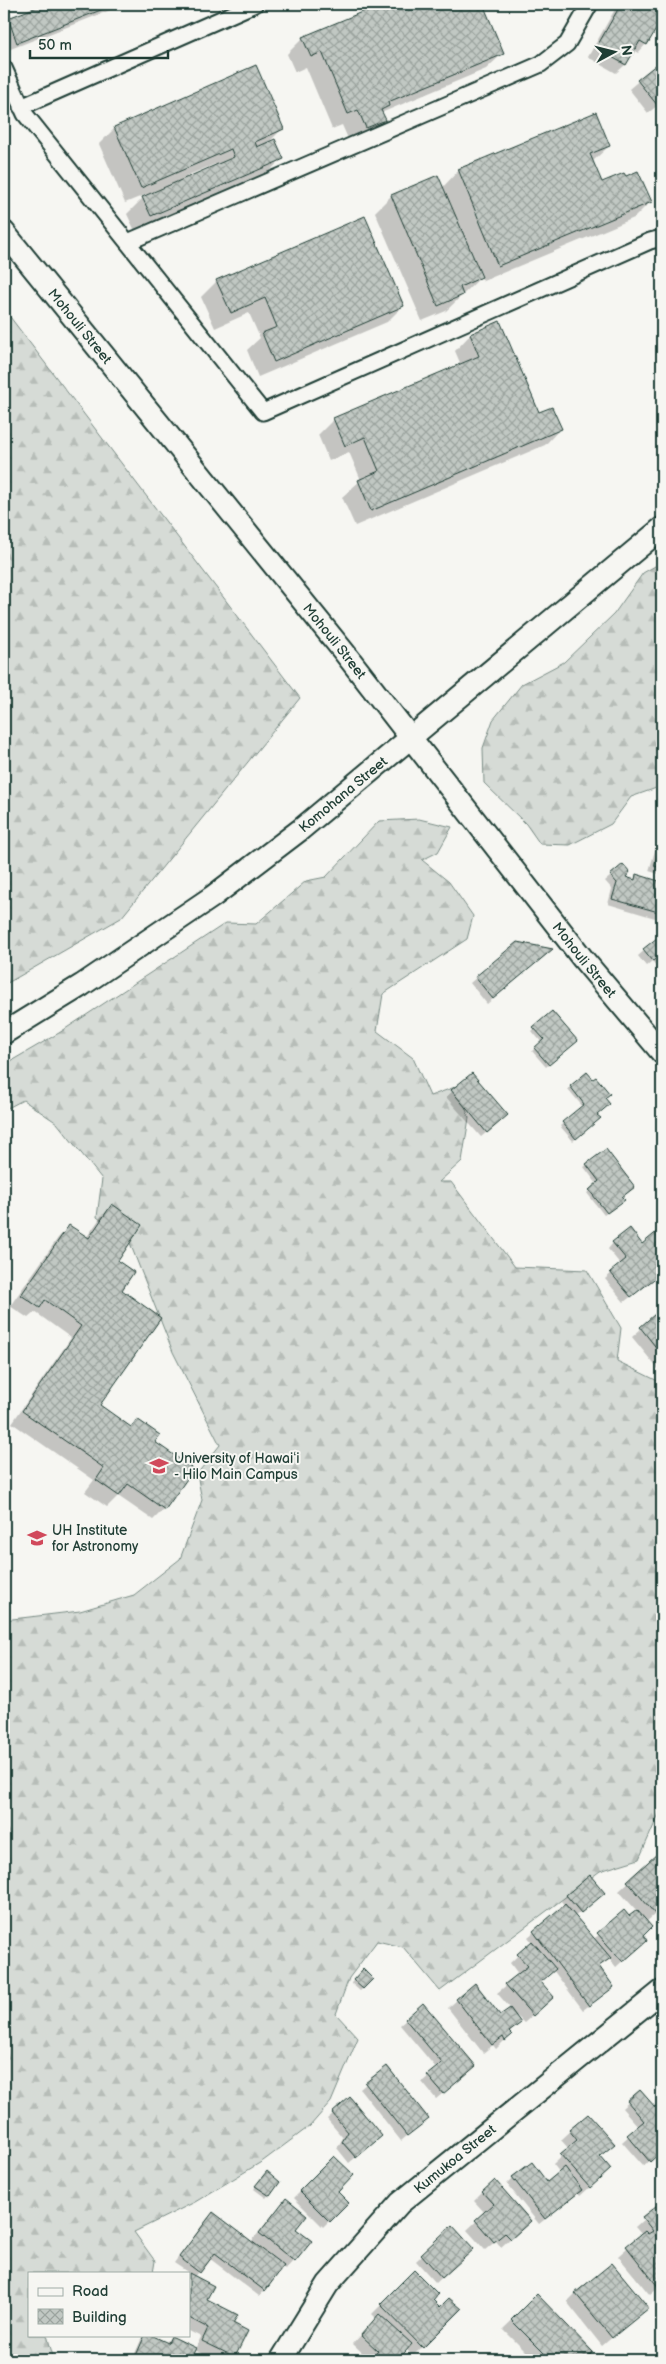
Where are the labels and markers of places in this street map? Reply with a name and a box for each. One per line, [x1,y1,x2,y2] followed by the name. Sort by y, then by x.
[174,1450,300,1483] place label: University of Hawaiʻi - Hilo Main Campus
[148,1455,170,1477] school or university icon: University of Hawaiʻi - Hilo Main Campus
[52,1522,139,1555] place label: UH Institute for Astronomy
[26,1527,48,1549] school or university icon: UH Institute for Astronomy

